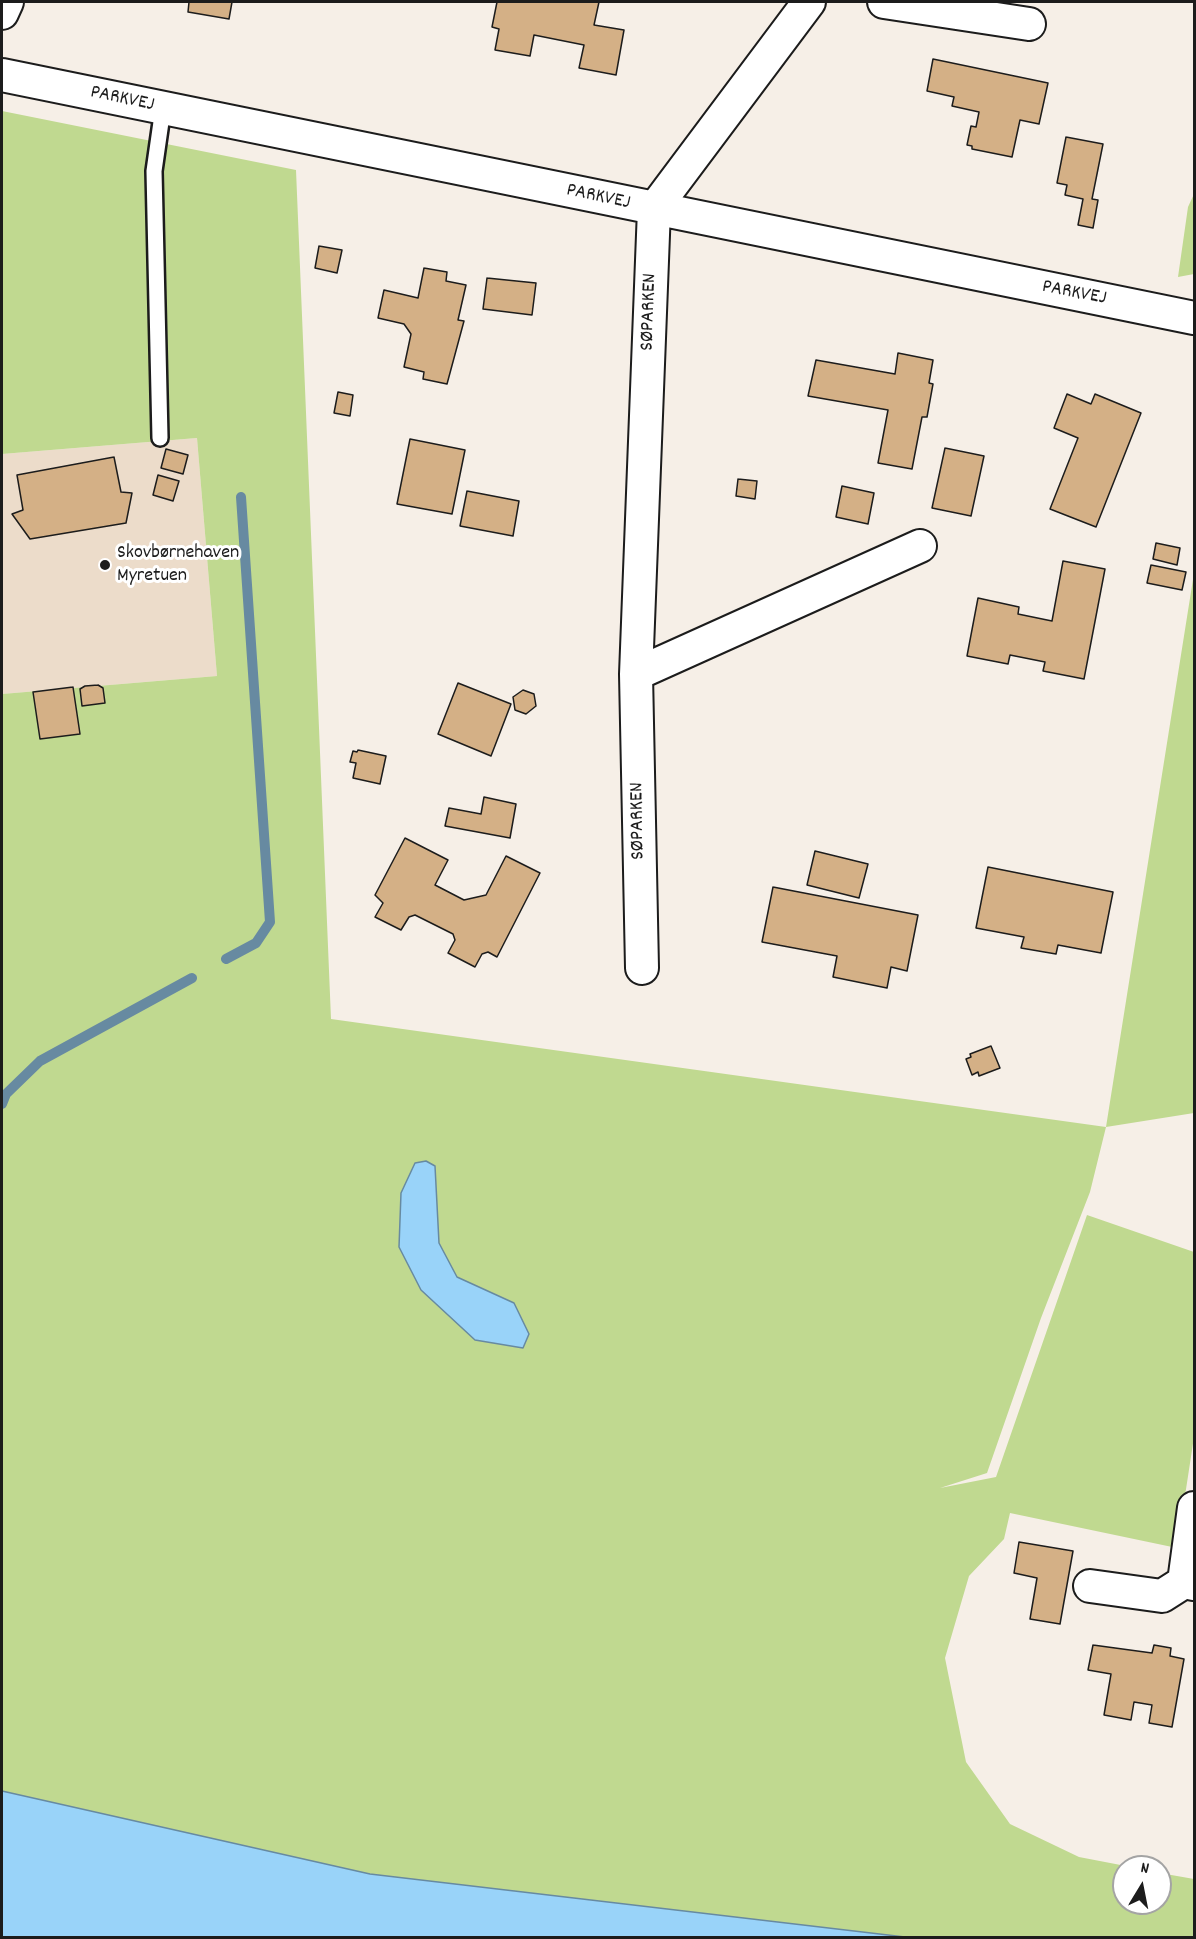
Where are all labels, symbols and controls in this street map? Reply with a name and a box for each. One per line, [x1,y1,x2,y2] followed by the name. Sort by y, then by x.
[88,82,156,118] street label: PARKVEJ
[564,180,632,216] street label: PARKVEJ
[637,273,663,351] street label: SØPARKEN
[1040,276,1108,312] street label: PARKVEJ
[117,542,239,589] place label: Skovbørnehaven Myretuen
[98,558,112,572] marker: Skovbørnehaven Myretuen
[626,782,652,860] street label: SØPARKEN
[1112,1855,1172,1915] north arrow
[1139,1857,1151,1881] text: N

